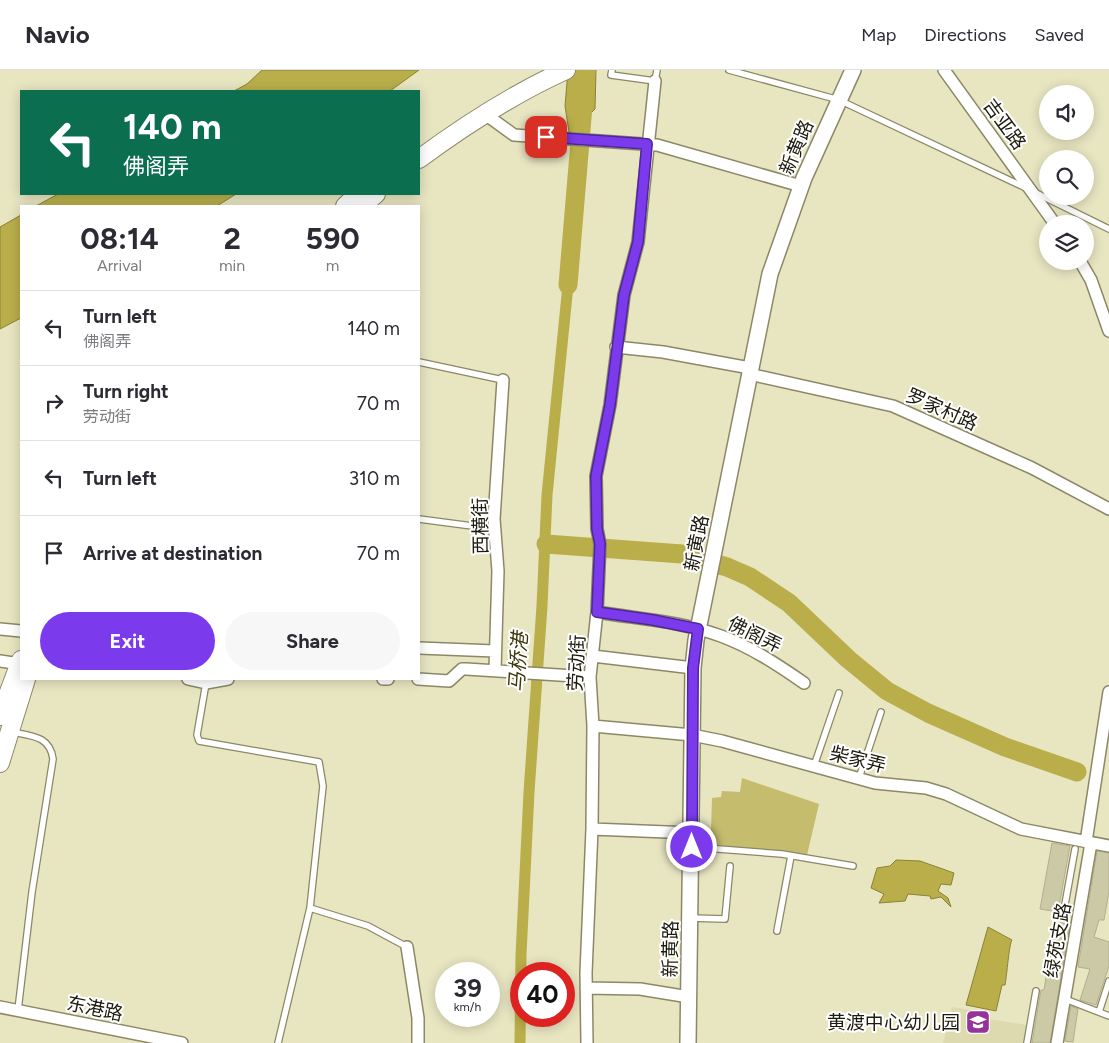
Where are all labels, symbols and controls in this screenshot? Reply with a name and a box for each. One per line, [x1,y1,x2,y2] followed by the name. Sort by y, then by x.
[25,20,90,49] text: Navio
[861,24,896,46] text: Map
[924,24,1006,46] text: Directions
[1034,24,1084,46] text: Saved
[1039,85,1094,270] map controls
[1039,85,1094,140] button: sound
[979,94,1031,154] street label: 吉亚路
[123,106,221,148] text: 140 m
[40,110,105,175] icon: left
[525,116,567,158] pin
[775,116,818,178] street label: 新黄路
[532,123,560,151] icon: arrive
[1039,150,1094,205] button: search
[123,153,189,180] text: 佛阁弄
[1039,215,1094,270] button: layers
[80,220,159,257] text: 08:14
[223,220,241,257] text: 2
[305,220,360,257] text: 590
[97,256,142,275] text: Arrival
[219,256,245,275] text: min
[326,256,339,275] text: m
[83,305,157,328] text: Turn left
[40,314,68,342] icon: left
[347,317,400,340] text: 140 m
[83,332,131,351] text: 佛阁弄
[83,380,169,403] text: Turn right
[902,383,981,435] street label: 罗家村路
[40,389,68,417] icon: right
[357,392,400,415] text: 70 m
[83,407,131,426] text: 劳动街
[40,464,68,492] icon: left
[83,467,157,490] text: Turn left
[349,467,400,490] text: 310 m
[469,497,492,555] street label: 西横街
[680,513,713,573] street label: 新黄路
[40,539,68,567] icon: arrive
[83,542,262,565] text: Arrive at destination
[357,542,400,565] text: 70 m
[40,612,215,670] button: Exit
[225,612,400,670] button: Share
[724,612,785,657] street label: 佛阁弄
[504,628,532,693] water label: 马桥港
[564,634,589,692] street label: 劳动街
[827,741,888,778] street label: 柴家弄
[665,820,717,872] position arrow
[1040,901,1075,980] street label: 绿苑支路
[659,920,682,978] street label: 新黄路
[510,962,575,1027] speed limit sign: 40
[453,973,482,1003] text: 39
[65,991,125,1026] street label: 东港路
[454,1000,481,1014] text: km/h
[965,1009,991,1035] school or university icon: 黄渡中心幼儿园
[827,1011,960,1034] place label: 黄渡中心幼儿园

